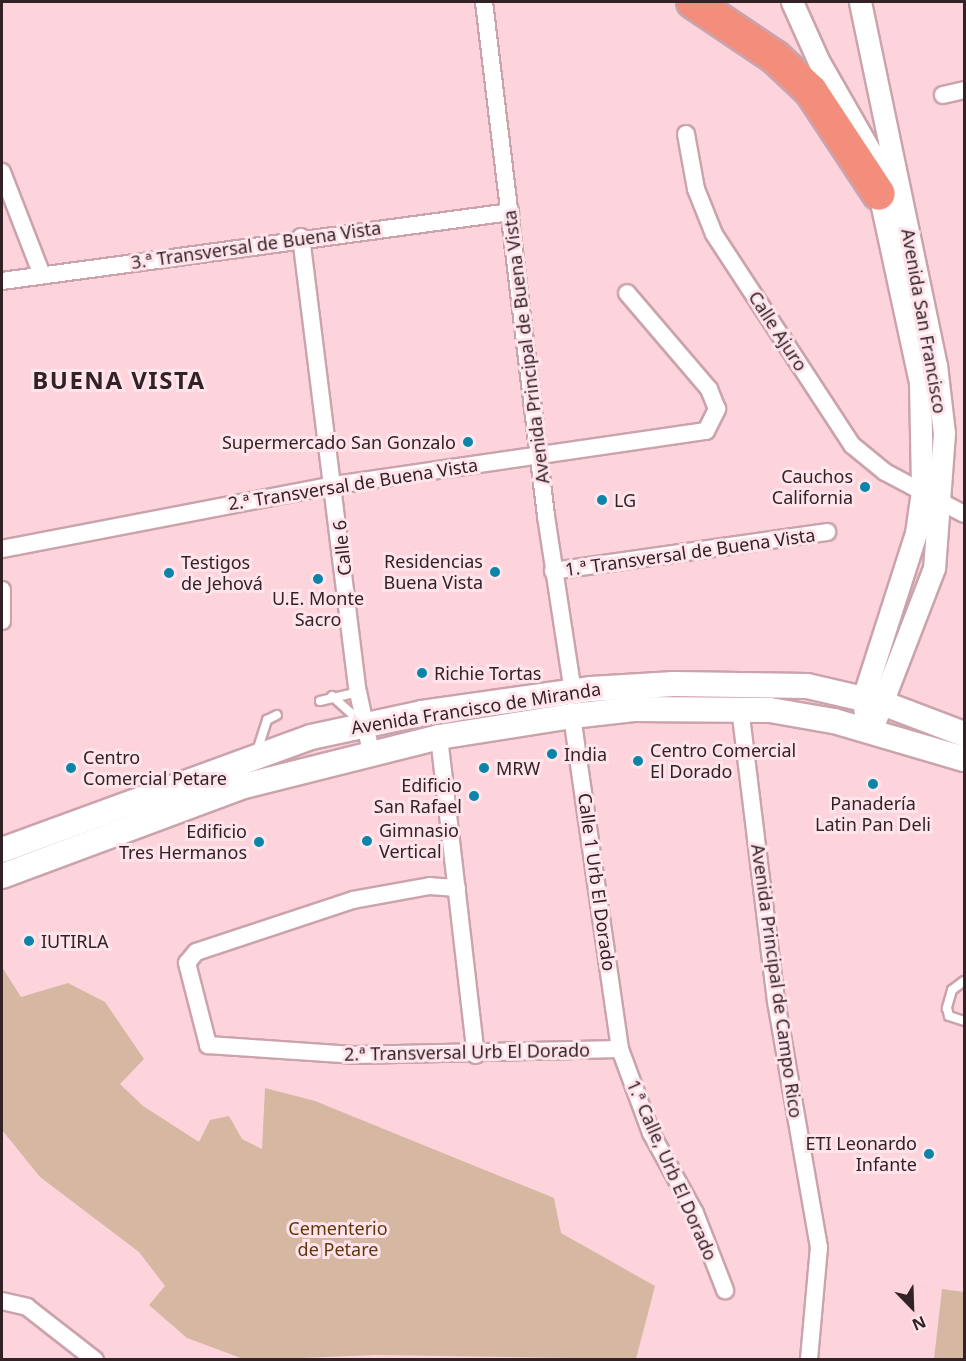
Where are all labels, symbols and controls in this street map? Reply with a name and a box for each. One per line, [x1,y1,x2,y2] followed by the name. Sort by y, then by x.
[498,209,554,485] street label: Avenida Principal de Buena Vista
[129,217,383,273] street label: 3.ª Transversal de Buena Vista
[897,227,951,415] street label: Avenida San Francisco
[744,287,812,375] street label: Calle Ajuro
[32,366,206,394] district label: BUENA VISTA
[222,431,456,453] place label: Supermercado San Gonzalo
[461,435,475,449] marker: Supermercado San Gonzalo
[227,454,479,514] street label: 2.ª Transversal de Buena Vista
[772,466,853,508] place label: Cauchos California
[858,480,872,494] marker: Cauchos California
[614,489,636,511] place label: LG
[595,493,609,507] marker: LG
[328,519,356,577] street label: Calle 6
[563,524,817,580] street label: 1.ª Transversal de Buena Vista
[383,551,483,594] place label: Residencias Buena Vista
[181,552,263,594] place label: Testigos de Jehová
[488,565,502,579] marker: Residencias Buena Vista
[162,566,176,580] marker: Testigos de Jehová
[311,572,325,586] marker: U.E. Monte Sacro
[272,588,364,630] place label: U.E. Monte Sacro
[434,662,541,684] place label: Richie Tortas
[415,666,429,680] marker: Richie Tortas
[350,678,602,738] street label: Avenida Francisco de Miranda
[650,740,796,783] place label: Centro Comercial El Dorado
[564,743,607,765] place label: India
[83,747,227,789] place label: Centro Comercial Petare
[545,747,559,761] marker: India
[631,754,645,768] marker: Centro Comercial El Dorado
[496,757,540,779] place label: MRW
[64,761,78,775] marker: Centro Comercial Petare
[477,761,491,775] marker: MRW
[374,775,462,818] place label: Edificio San Rafael
[866,777,880,791] marker: Panadería Latin Pan Deli
[467,789,481,803] marker: Edificio San Rafael
[574,792,620,972] street label: Calle 1 Urb El Dorado
[815,793,931,836] place label: Panadería Latin Pan Deli
[379,820,459,862] place label: Gimnasio Vertical
[119,821,247,864] place label: Edificio Tres Hermanos
[360,834,374,848] marker: Gimnasio Vertical
[252,835,266,849] marker: Edificio Tres Hermanos
[747,843,807,1119] street label: Avenida Principal de Campo Rico
[41,930,108,952] place label: IUTIRLA
[22,934,36,948] marker: IUTIRLA
[344,1039,590,1065] street label: 2.ª Transversal Urb El Dorado
[622,1076,722,1264] street label: 1.ª Calle, Urb El Dorado
[805,1133,917,1176] place label: ETI Leonardo Infante
[922,1147,936,1161] marker: ETI Leonardo Infante
[288,1218,388,1260] park label: Cementerio de Petare
[882,1277,942,1337] north arrow
[909,1311,929,1336] text: N

